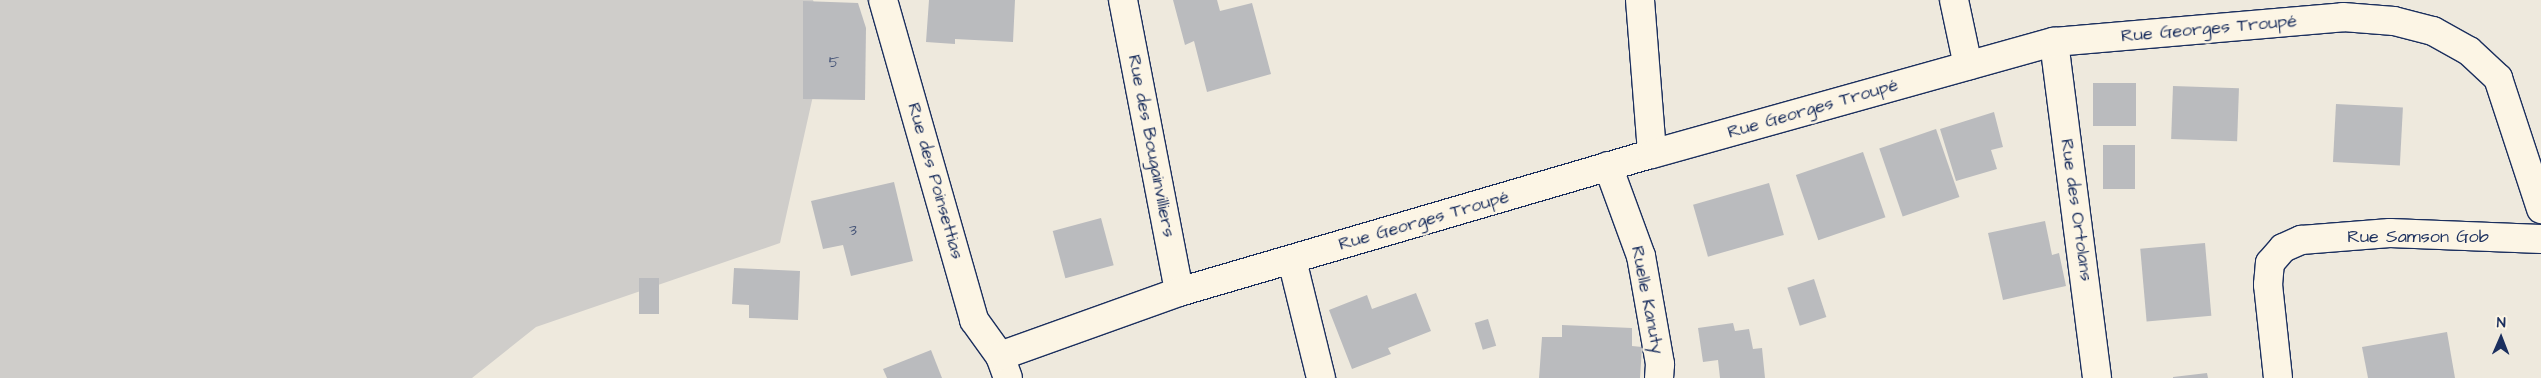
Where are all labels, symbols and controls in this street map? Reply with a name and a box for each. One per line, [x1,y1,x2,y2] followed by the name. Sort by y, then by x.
[2120,11,2298,47] street label: Rue Georges Troupé
[1123,53,1179,239] street label: Rue des Bougainvilliers
[829,54,839,72] house number: 5
[1725,74,1901,144] street label: Rue Georges Troupé
[902,100,968,262] street label: Rue des Poinsettias
[2055,137,2097,283] street label: Rue des Ortolans
[1336,186,1512,256] street label: Rue Georges Troupé
[849,222,857,240] house number: 3
[2347,226,2489,248] street label: Rue Samson Gob
[1626,244,1668,356] street label: Ruelle Kanuty
[2476,313,2526,363] north arrow
[2497,313,2506,333] text: N

